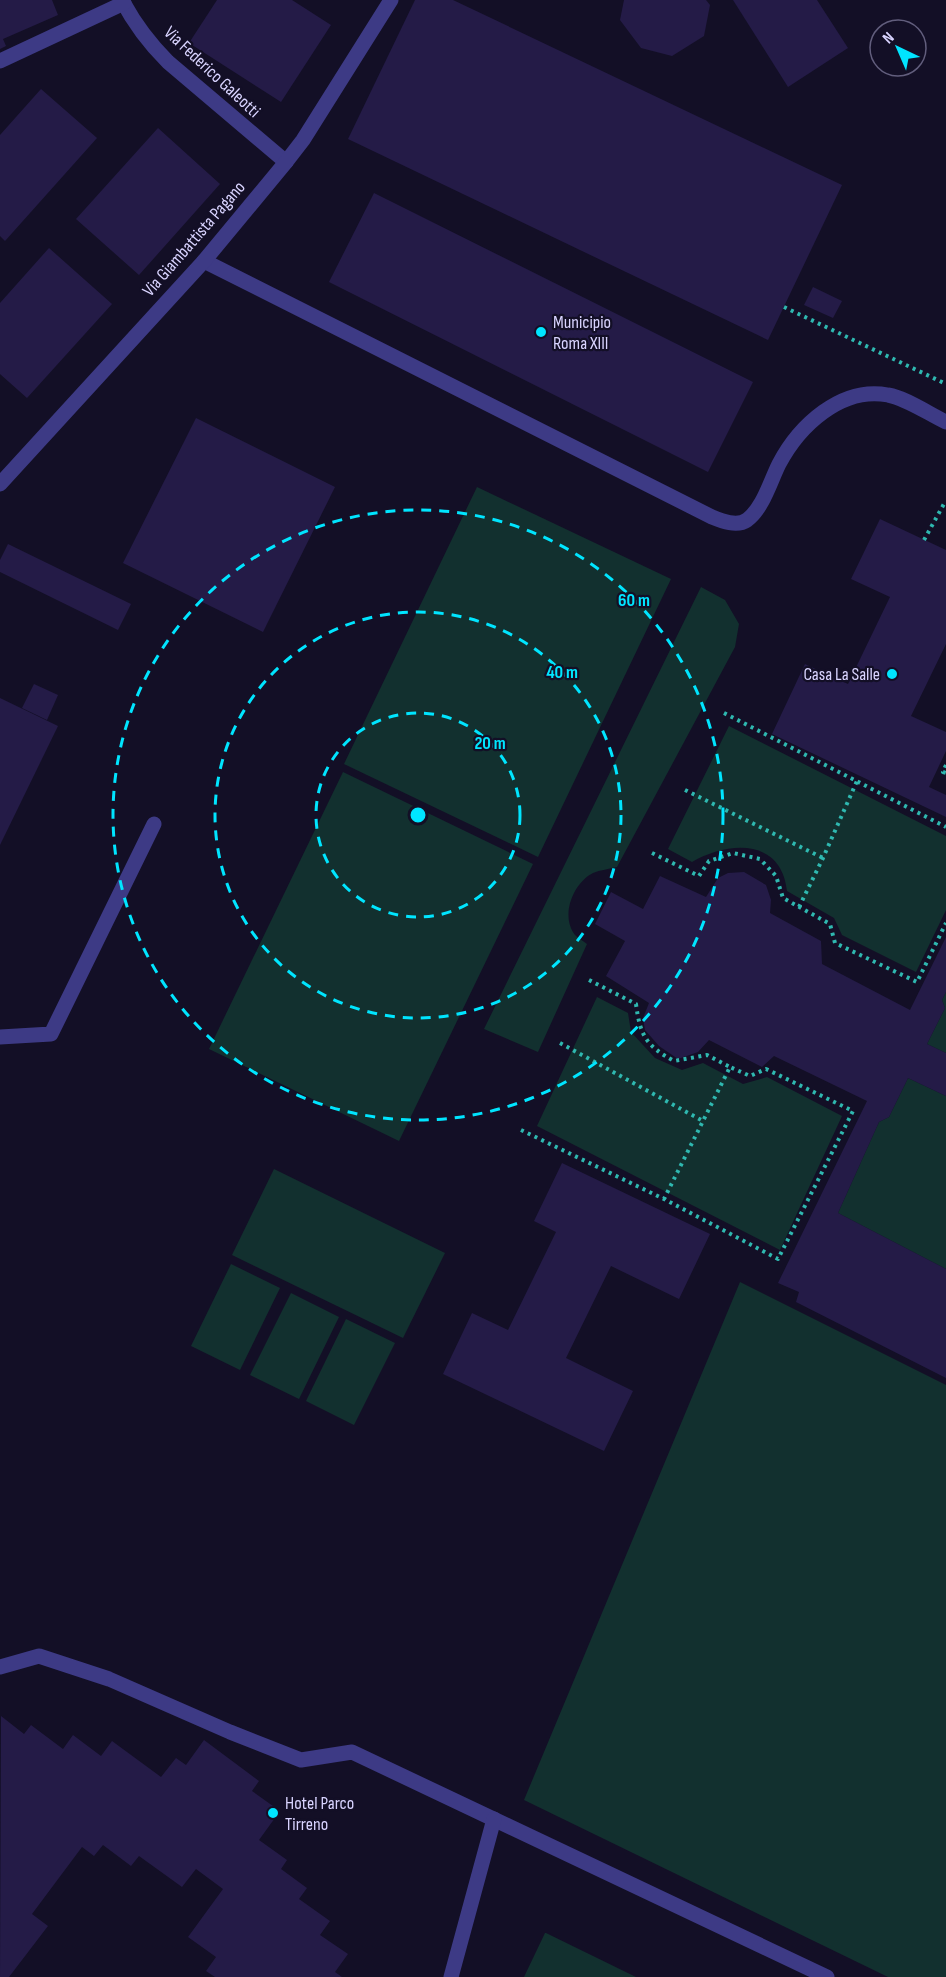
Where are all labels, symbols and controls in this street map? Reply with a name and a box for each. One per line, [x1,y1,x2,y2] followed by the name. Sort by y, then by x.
[868,18,928,78] north arrow
[160,22,264,122] street label: Via Federico Galeotti
[879,28,898,48] text: N
[138,177,250,301] street label: Via Giambattista Pagano
[553,312,611,354] place label: Municipio Roma XIII
[534,325,548,339] marker: Municipio Roma XIII
[618,590,650,611] text: 60 m
[546,662,578,683] text: 40 m
[803,664,880,685] place label: Casa La Salle
[885,667,899,681] marker: Casa La Salle
[474,733,506,754] text: 20 m
[408,805,428,825] centre of rings
[285,1793,354,1835] place label: Hotel Parco Tirreno
[266,1806,280,1820] marker: Hotel Parco Tirreno

